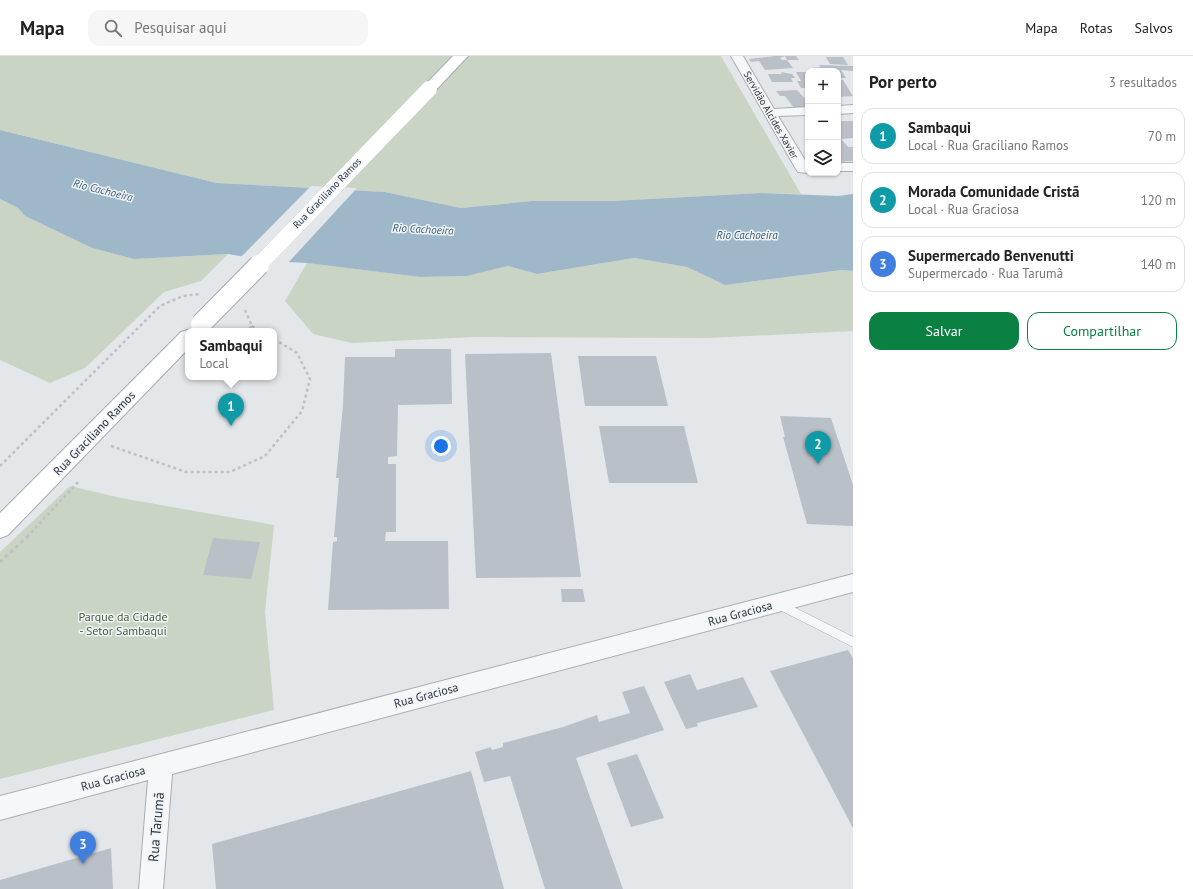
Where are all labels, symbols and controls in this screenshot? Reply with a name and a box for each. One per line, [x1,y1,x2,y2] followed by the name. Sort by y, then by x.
[88,10,368,46] search box
[20,16,64,40] text: Mapa
[102,17,124,39] icon: search
[134,18,227,37] text: Pesquisar aqui
[1025,19,1058,37] text: Mapa
[1080,19,1113,37] text: Rotas
[1135,19,1173,37] text: Salvos
[805,68,841,176] map controls
[805,68,841,104] button: +
[741,69,802,162] street label: Servidão Alcides Xavier
[869,71,937,93] text: Por perto
[1109,74,1177,91] text: 3 resultados
[805,104,841,140] button: −
[908,118,971,137] text: Sambaqui
[879,128,887,145] text: 1
[1148,128,1176,145] text: 70 m
[908,137,1068,154] text: Local · Rua Graciliano Ramos
[805,140,841,176] button: layers
[290,155,364,231] street label: Rua Graciliano Ramos
[72,176,135,204] water label: Rio Cachoeira
[908,182,1080,201] text: Morada Comunidade Cristã
[879,192,887,209] text: 2
[1141,192,1176,209] text: 120 m
[908,201,1019,218] text: Local · Rua Graciosa
[392,220,454,238] water label: Rio Cachoeira
[716,228,778,242] water label: Rio Cachoeira
[908,246,1074,265] text: Supermercado Benvenutti
[879,256,887,273] text: 3
[1141,256,1176,273] text: 140 m
[908,265,1063,282] text: Supermercado · Rua Tarumã
[869,312,1019,350] button: Salvar
[1027,312,1177,350] button: Compartilhar
[185,328,277,380] popup
[199,336,263,355] text: Sambaqui
[199,355,228,372] text: Local
[50,388,138,478] street label: Rua Graciliano Ramos
[218,393,244,426] pin: 1
[805,431,831,464] pin: 2
[431,436,451,456] your location
[706,597,774,629] street label: Rua Graciosa
[78,609,168,638] park label: Parque da Cidade - Setor Sambaqui
[392,679,460,711] street label: Rua Graciosa
[79,762,147,794] street label: Rua Graciosa
[144,791,168,863] street label: Rua Tarumã
[70,831,96,864] pin: 3

